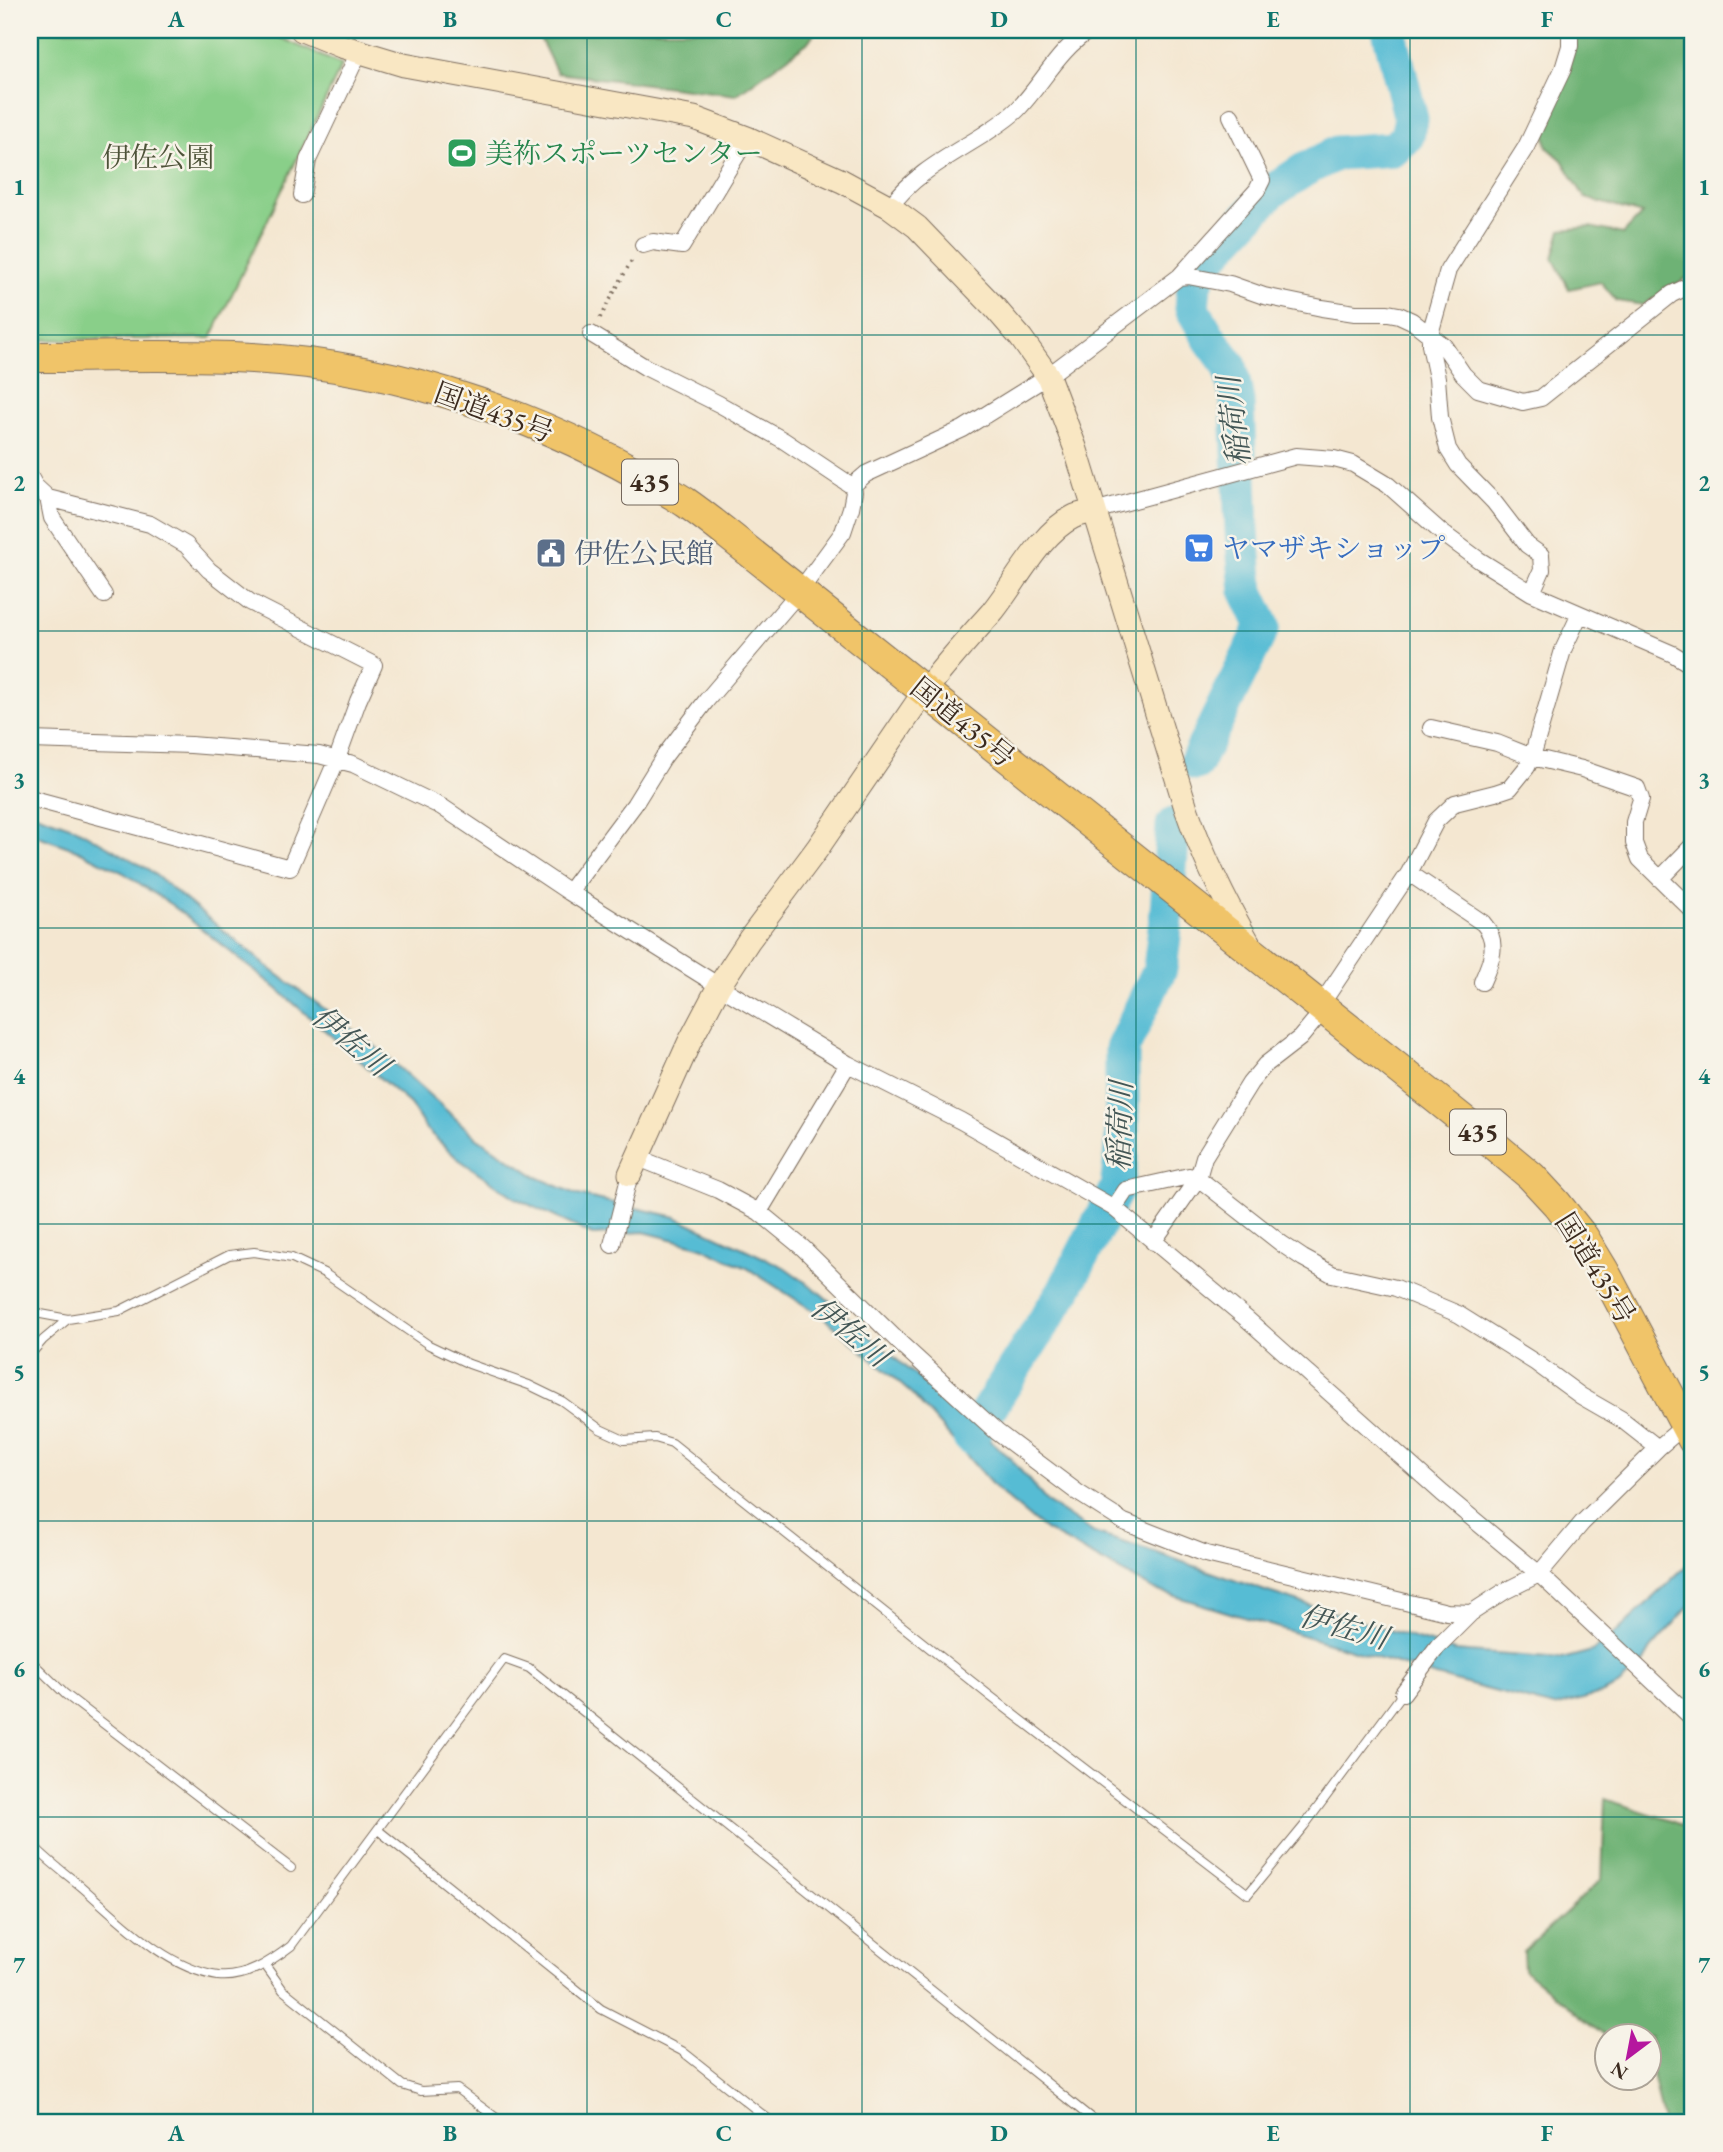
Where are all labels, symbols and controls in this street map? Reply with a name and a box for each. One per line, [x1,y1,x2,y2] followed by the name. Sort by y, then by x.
[167,4,185,34] text: A
[443,4,457,34] text: B
[716,4,732,34] text: C
[990,4,1008,34] text: D
[1266,4,1280,34] text: E
[1541,4,1554,34] text: F
[485,135,763,171] place label: 美祢スポーツセンター
[445,136,479,170] sports icon: 美祢スポーツセンター
[102,139,214,175] park label: 伊佐公園
[13,172,25,202] text: 1
[1698,172,1710,202] text: 1
[1208,371,1258,468] water label: 稲荷川
[429,374,559,450] street label: 国道435号
[622,460,678,504] road number: 435
[13,468,25,498] text: 2
[1698,468,1710,498] text: 2
[1222,530,1445,566] place label: ヤマザキショップ
[1182,531,1216,565] supermarket icon: ヤマザキショップ
[574,535,714,571] place label: 伊佐公民館
[534,536,568,570] public building icon: 伊佐公民館
[903,669,1023,775] street label: 国道435号
[13,765,25,795] text: 3
[1698,765,1710,795] text: 3
[304,997,401,1086] water label: 伊佐川
[13,1061,26,1091] text: 4
[1698,1061,1711,1091] text: 4
[1098,1077,1141,1172] water label: 稲荷川
[1450,1110,1506,1154] road number: 435
[1548,1206,1644,1330] street label: 国道435号
[803,1288,900,1377] water label: 伊佐川
[13,1357,25,1387] text: 5
[1698,1357,1710,1387] text: 5
[1296,1595,1396,1658] water label: 伊佐川
[13,1654,25,1684] text: 6
[1698,1654,1710,1684] text: 6
[13,1950,26,1980] text: 7
[1698,1950,1711,1980] text: 7
[1594,2022,1664,2092] north arrow
[1606,2056,1632,2086] text: N
[167,2118,185,2148] text: A
[443,2118,457,2148] text: B
[716,2118,732,2148] text: C
[990,2118,1008,2148] text: D
[1266,2118,1280,2148] text: E
[1541,2118,1554,2148] text: F

